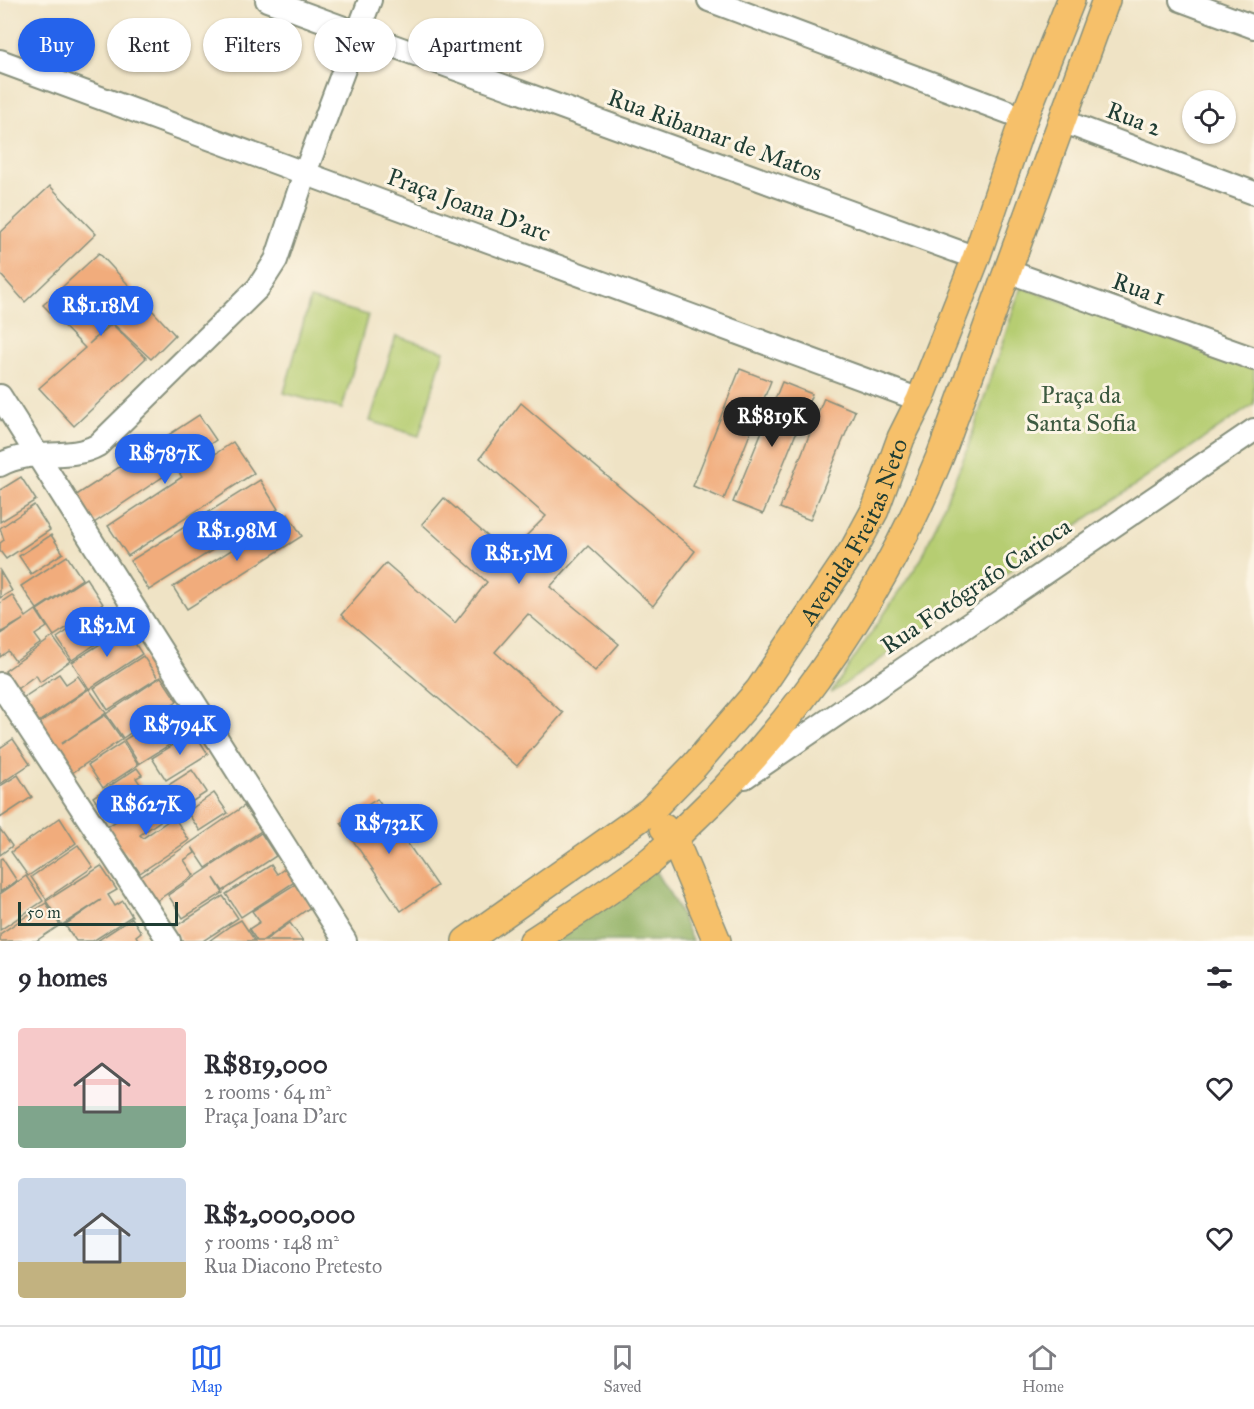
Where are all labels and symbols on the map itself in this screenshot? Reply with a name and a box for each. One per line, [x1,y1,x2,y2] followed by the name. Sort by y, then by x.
[604,82,826,188] street label: Rua Ribamar de Matos
[1102,95,1166,143] street label: Rua 2
[383,162,555,248] street label: Praça Joana D'arc
[1108,266,1170,312] street label: Rua 1
[46,286,156,337] pin: R$1.18M
[1026,380,1137,438] park label: Praça da Santa Sofia
[723,397,821,448] pin: R$819K
[116,434,214,485] pin: R$787K
[792,434,915,631] street label: Avenida Freitas Neto
[182,511,292,562] pin: R$1.98M
[875,511,1078,661] street label: Rua Fotógrafo Carioca
[470,534,568,585] pin: R$1.5M
[71,607,143,658] pin: R$2M
[131,705,229,756] pin: R$794K
[97,785,195,836] pin: R$627K
[340,804,438,855] pin: R$732K
[18,899,178,926] scale bar

